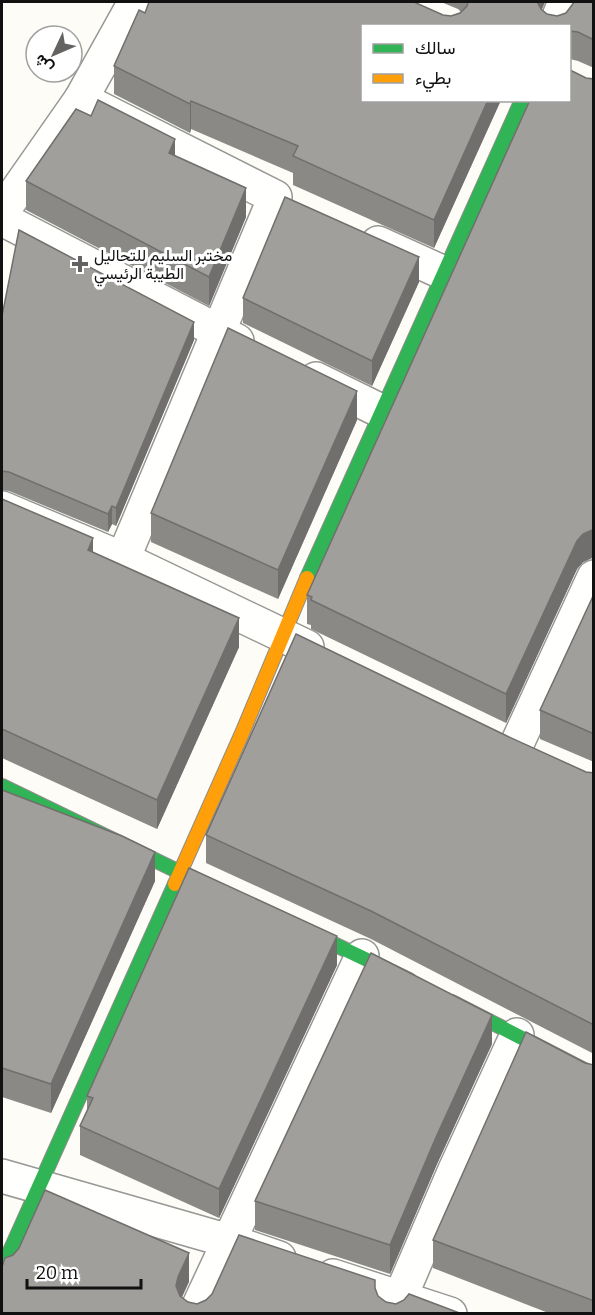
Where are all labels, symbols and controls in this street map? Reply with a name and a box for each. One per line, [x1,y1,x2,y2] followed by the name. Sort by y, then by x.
[24,24,84,84] north arrow
[361,24,571,102] legend
[415,37,455,59] text: سالك
[30,51,57,78] text: ش
[415,67,451,93] text: بطيء
[94,246,232,287] place label: مختبر السليم للتحاليل الطيبة الرئيسي
[71,255,89,273] marker: مختبر السليم للتحاليل الطيبة الرئيسي
[27,1252,141,1290] scale bar
[36,1262,78,1284] text: 20 m

